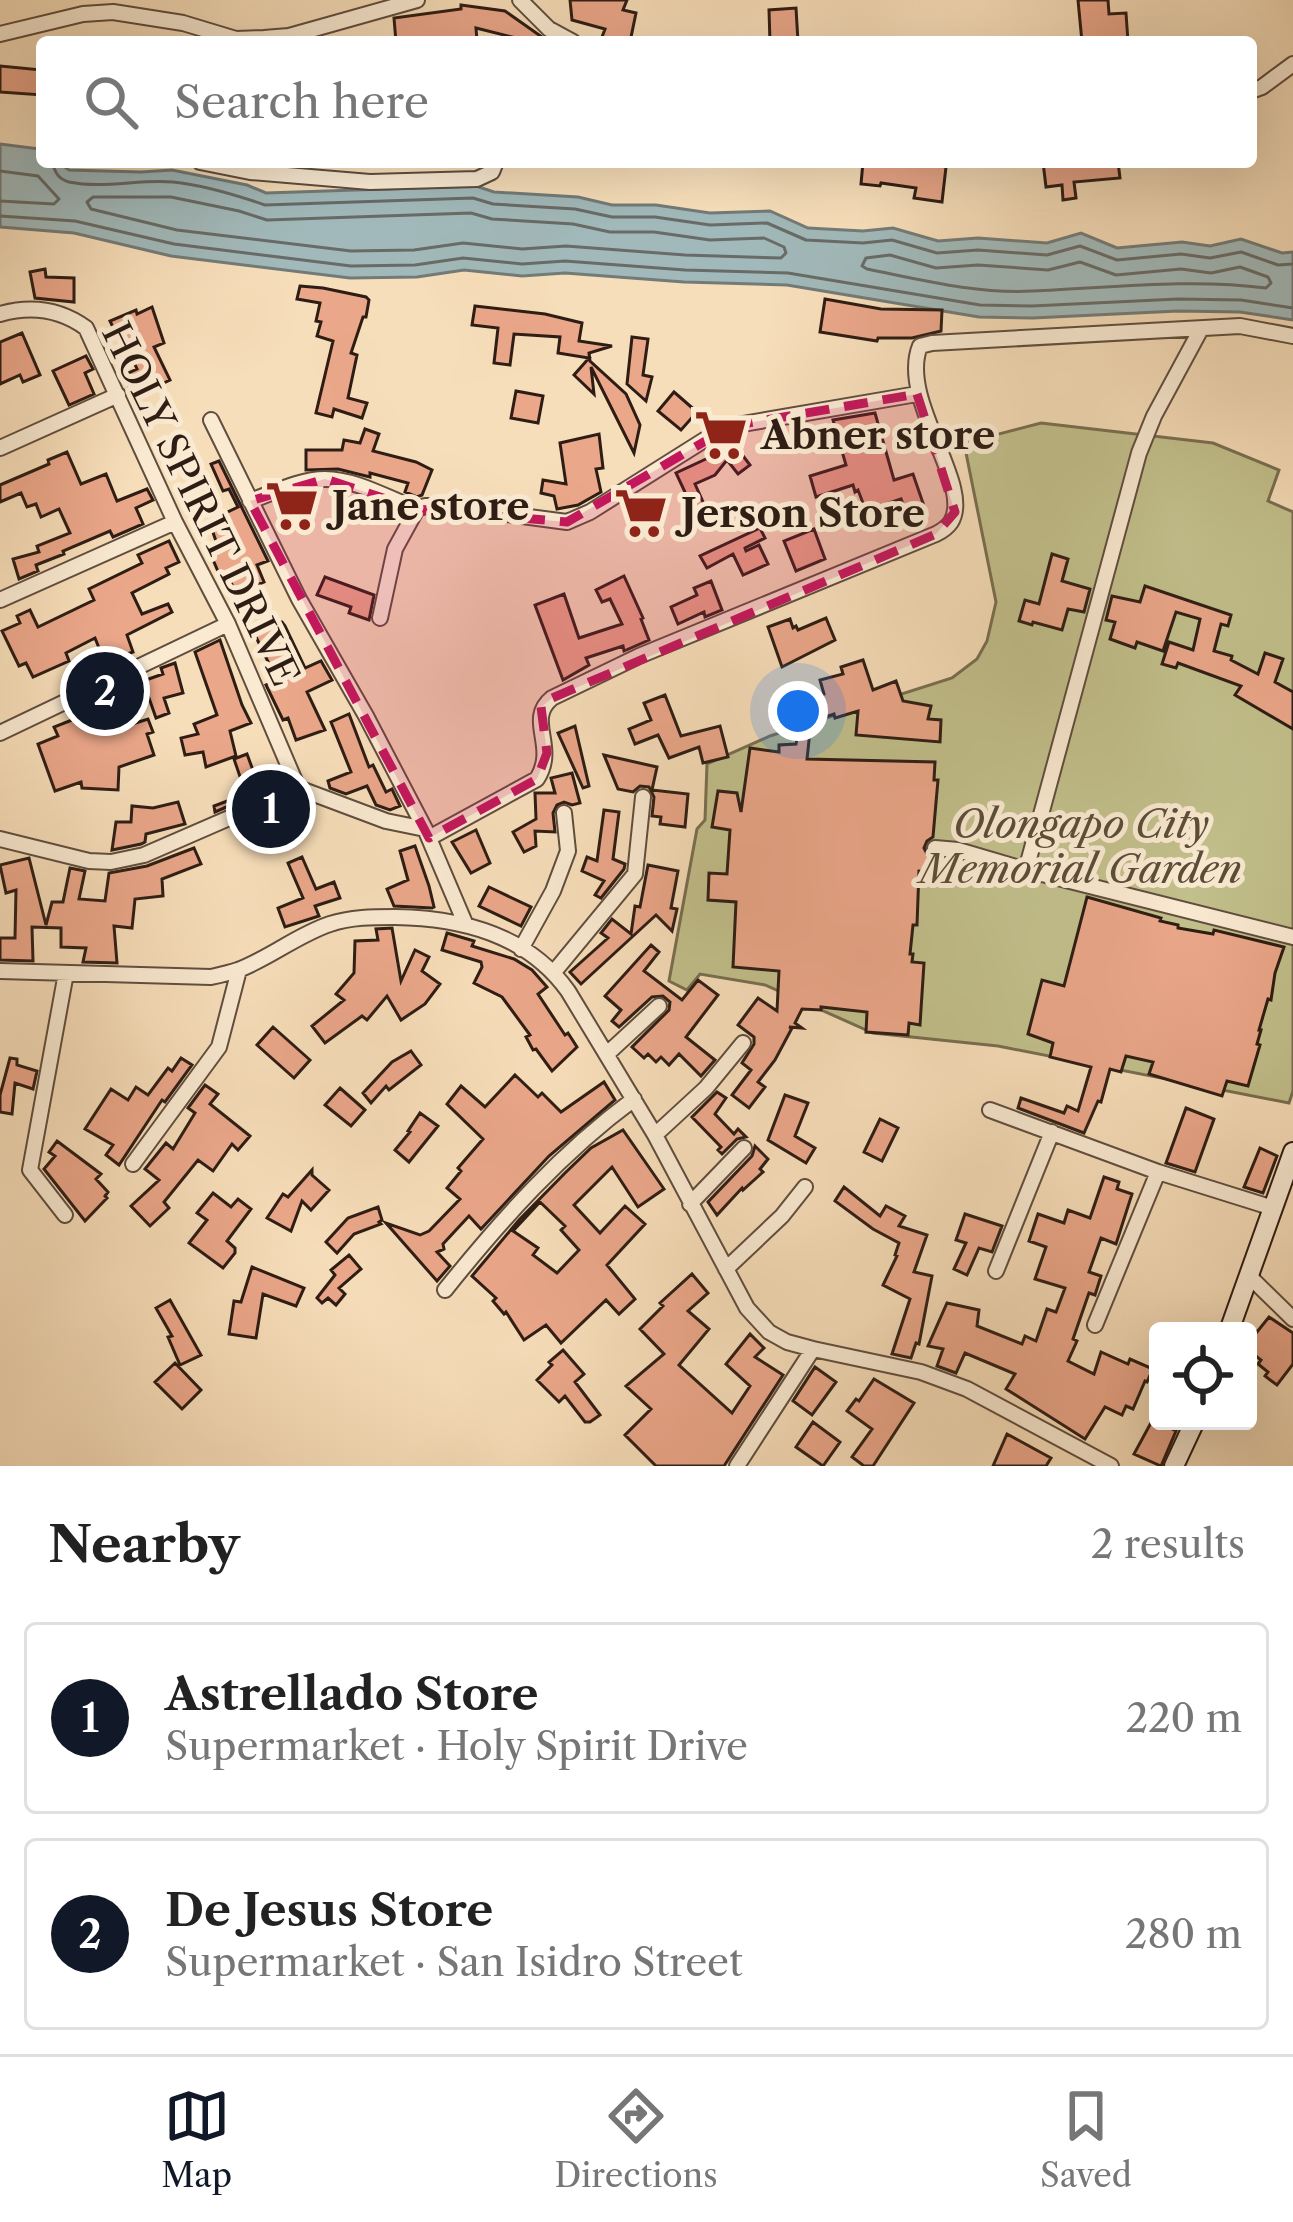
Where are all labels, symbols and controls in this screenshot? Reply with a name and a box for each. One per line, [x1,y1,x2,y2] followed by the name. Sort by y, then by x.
[36,36,1257,168] search box
[78,69,144,135] icon: search
[174,74,429,130] text: Search here
[92,314,310,694] street label: HOLY SPIRIT DRIVE
[692,406,750,464] supermarket icon: Abner store
[760,411,995,459] place label: Abner store
[263,477,321,535] supermarket icon: Jane store
[326,482,530,530] place label: Jane store
[612,484,670,542] supermarket icon: Jerson Store
[675,489,925,537] place label: Jerson Store
[66,646,144,736] pin: 2
[768,681,828,741] your location
[232,764,310,854] pin: 1
[916,800,1242,893] park label: Olongapo City Memorial Garden
[1149,1322,1257,1430] map controls
[1149,1322,1257,1430] button: locate
[48,1513,240,1575] text: Nearby
[1091,1520,1245,1568] text: 2 results
[165,1666,538,1722] text: Astrellado Store
[81,1694,99,1742] text: 1
[1126,1694,1242,1742] text: 220 m
[165,1722,748,1770] text: Supermarket · Holy Spirit Drive
[165,1882,493,1938] text: De Jesus Store
[78,1910,102,1958] text: 2
[1125,1910,1242,1958] text: 280 m
[165,1938,743,1986] text: Supermarket · San Isidro Street
[161,2083,232,2196] tab: Map
[555,2083,718,2196] tab: Directions
[1040,2083,1132,2196] tab: Saved

